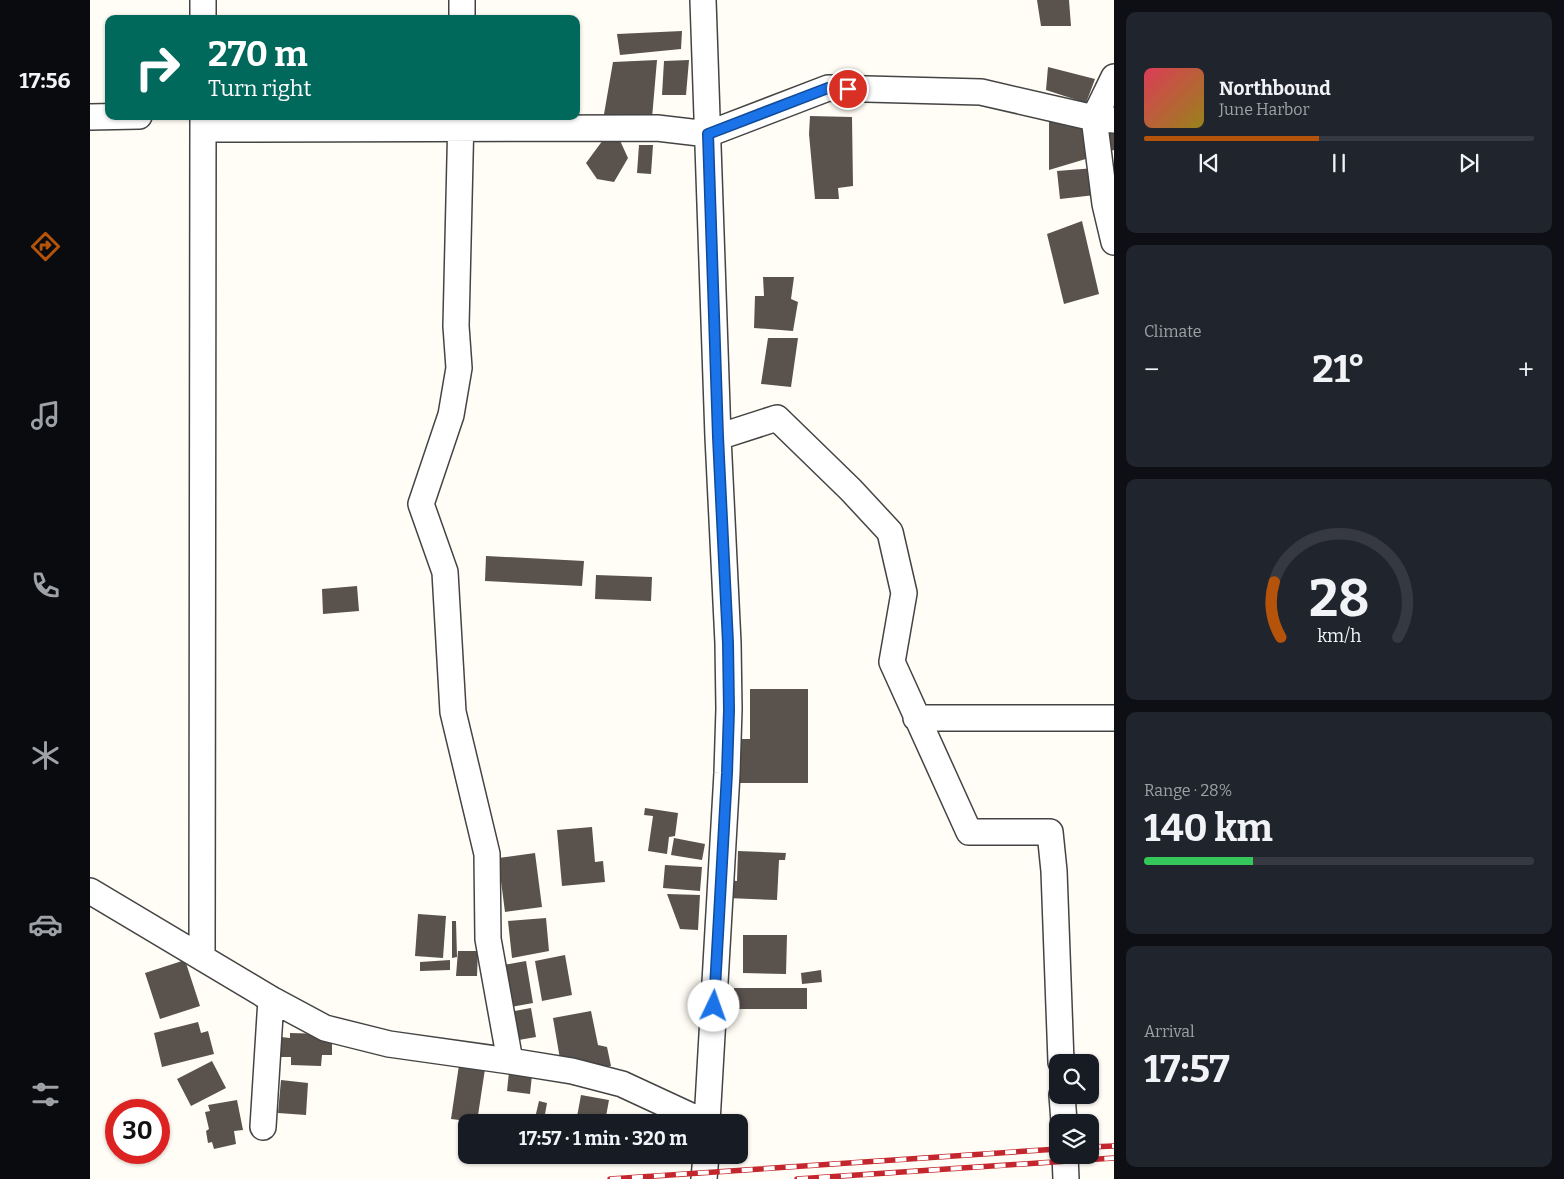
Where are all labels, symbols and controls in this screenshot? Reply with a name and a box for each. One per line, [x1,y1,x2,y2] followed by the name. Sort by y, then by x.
[208,33,308,75] text: 270 m
[125,35,190,100] icon: right
[19,67,71,94] text: 17:56
[827,68,869,110] pin
[208,75,311,102] text: Turn right
[834,75,862,103] icon: arrive
[1219,77,1331,100] text: Northbound
[1219,100,1310,119] text: June Harbor
[1195,149,1223,177] icon: previous
[1325,149,1353,177] icon: pause
[1455,149,1483,177] icon: next
[28,229,63,264] icon: directions
[1144,322,1202,341] text: Climate
[1312,346,1365,392] text: 21°
[1144,353,1159,386] text: −
[1518,353,1534,386] text: +
[28,398,63,433] icon: music
[1309,567,1369,630] text: 28
[28,568,63,603] icon: phone
[1317,625,1361,647] text: km/h
[28,738,63,773] icon: climate
[1144,781,1232,800] text: Range · 28%
[1144,805,1273,851] text: 140 km
[28,907,63,942] icon: car
[687,979,739,1031] position arrow
[1144,1022,1195,1041] text: Arrival
[1144,1046,1230,1092] text: 17:57
[1049,1054,1099,1164] map controls
[1049,1054,1099,1104] button: search
[28,1077,63,1112] icon: filters
[105,1099,170,1164] speed limit sign: 30
[1049,1114,1099,1164] button: layers
[519,1127,687,1150] text: 17:57 · 1 min · 320 m

